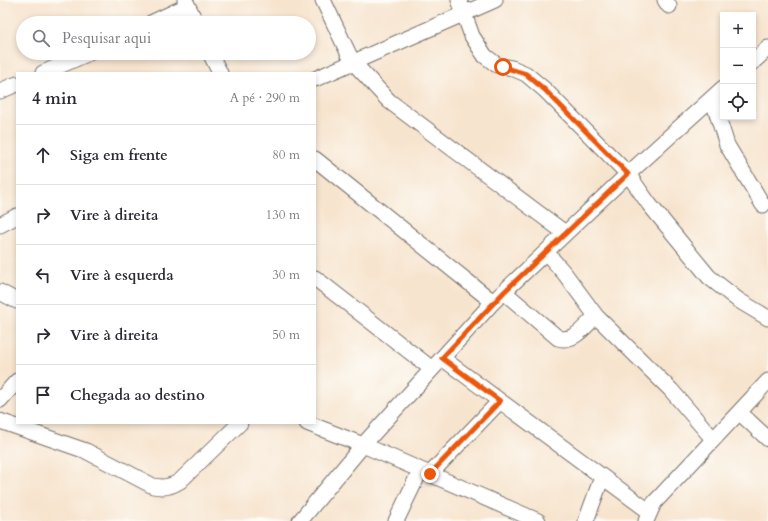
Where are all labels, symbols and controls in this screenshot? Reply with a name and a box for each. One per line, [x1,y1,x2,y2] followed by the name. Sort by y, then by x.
[720,12,756,120] map controls
[720,12,756,48] button: +
[16,16,316,60] search box
[30,27,52,49] icon: search
[62,28,151,48] text: Pesquisar aqui
[720,48,756,84] button: −
[494,58,512,76] route start
[720,84,756,120] button: locate
[32,87,77,110] text: 4 min
[230,89,300,107] text: A pé · 290 m
[32,144,54,166] icon: ahead
[70,145,168,165] text: Siga em frente
[272,146,300,164] text: 80 m
[32,204,54,226] icon: right
[70,205,158,225] text: Vire à direita
[266,206,300,224] text: 130 m
[32,264,54,286] icon: left
[70,265,174,285] text: Vire à esquerda
[272,266,300,284] text: 30 m
[32,324,54,346] icon: right
[70,325,158,345] text: Vire à direita
[272,326,300,344] text: 50 m
[32,384,54,406] icon: arrive
[70,385,205,405] text: Chegada ao destino
[421,465,439,483] route end

